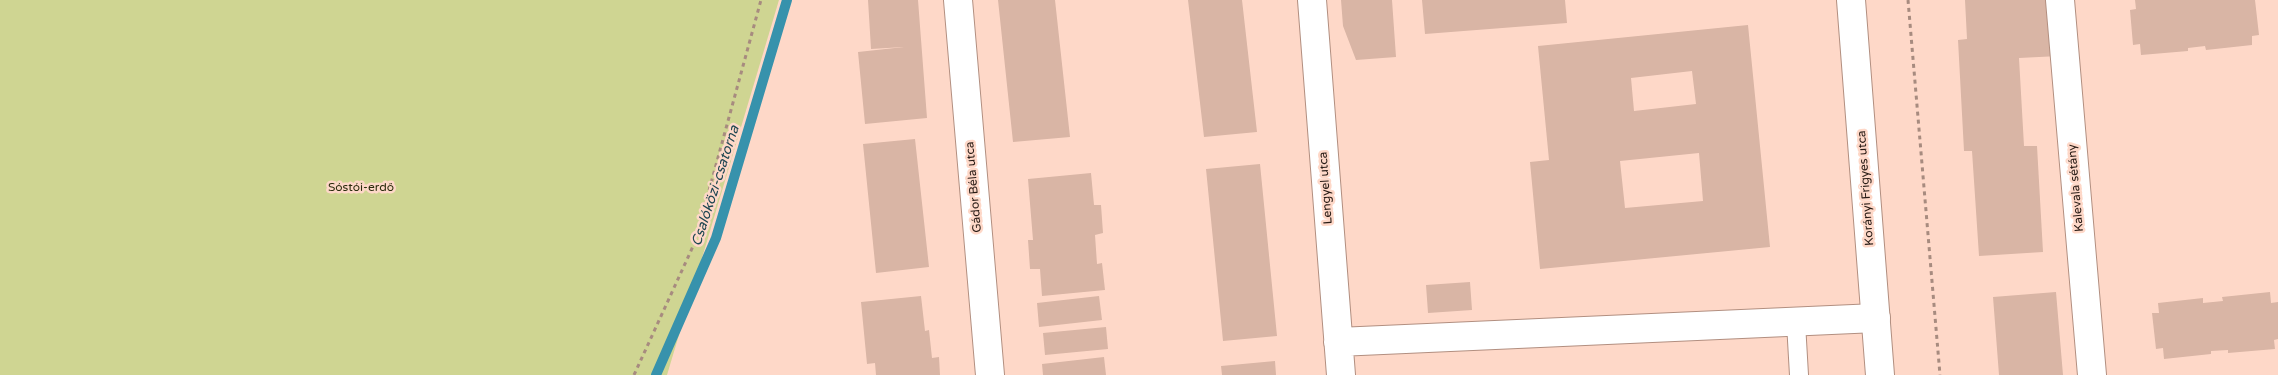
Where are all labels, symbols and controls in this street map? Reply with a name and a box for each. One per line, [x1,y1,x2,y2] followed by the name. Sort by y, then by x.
[689,124,743,248] water label: Csalóközi-csatorna
[1855,130,1877,246] street label: Korányi Frigyes utca
[963,141,985,233] street label: Gádor Béla utca
[2065,144,2087,232] street label: Kalevala sétány
[1316,151,1336,225] street label: Lengyel utca
[328,181,394,195] park label: Sóstói-erdő

